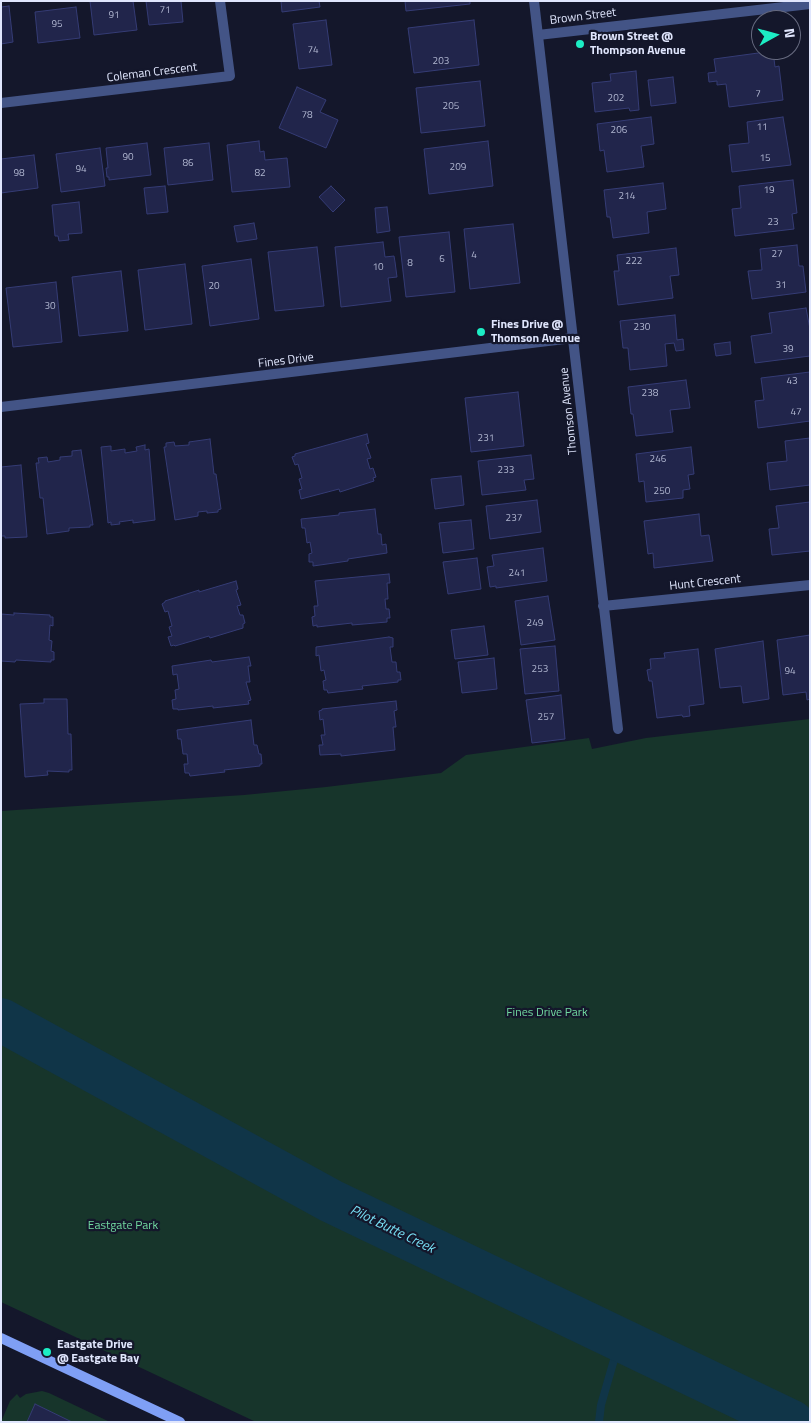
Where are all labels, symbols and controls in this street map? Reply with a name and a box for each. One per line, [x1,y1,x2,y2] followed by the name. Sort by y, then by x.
[159,5,171,17] house number: 71
[549,6,617,28] street label: Brown Street
[108,10,120,22] house number: 91
[751,10,801,60] north arrow
[51,19,63,31] house number: 95
[779,27,801,39] text: N
[590,30,686,58] place label: Brown Street @ Thompson Avenue
[574,38,586,50] marker: Brown Street @ Thompson Avenue
[307,45,319,57] house number: 74
[433,56,449,68] house number: 203
[106,60,198,86] street label: Coleman Crescent
[755,89,761,101] house number: 7
[608,93,624,105] house number: 202
[443,101,459,113] house number: 205
[301,110,313,122] house number: 78
[756,122,768,134] house number: 11
[611,125,627,137] house number: 206
[122,152,134,164] house number: 90
[759,153,771,165] house number: 15
[182,158,194,170] house number: 86
[450,162,466,174] house number: 209
[75,164,87,176] house number: 94
[13,168,25,180] house number: 98
[254,168,266,180] house number: 82
[763,185,775,197] house number: 19
[619,191,635,203] house number: 214
[767,217,779,229] house number: 23
[771,249,783,261] house number: 27
[471,250,477,262] house number: 4
[439,254,445,266] house number: 6
[626,256,642,268] house number: 222
[407,258,413,270] house number: 8
[372,262,384,274] house number: 10
[775,280,787,292] house number: 31
[208,281,220,293] house number: 20
[44,301,56,313] house number: 30
[491,318,580,346] place label: Fines Drive @ Thomson Avenue
[634,322,650,334] house number: 230
[475,326,487,338] marker: Fines Drive @ Thomson Avenue
[782,344,794,356] house number: 39
[257,350,315,372] street label: Fines Drive
[557,367,581,455] street label: Thomson Avenue
[786,376,798,388] house number: 43
[642,388,658,400] house number: 238
[790,407,802,419] house number: 47
[478,433,494,445] house number: 231
[650,454,666,466] house number: 246
[498,465,514,477] house number: 233
[654,486,670,498] house number: 250
[506,513,522,525] house number: 237
[509,568,525,580] house number: 241
[669,572,741,594] street label: Hunt Crescent
[527,618,543,630] house number: 249
[532,664,548,676] house number: 253
[784,666,796,678] house number: 94
[538,712,554,724] house number: 257
[506,1006,588,1020] park label: Fines Drive Park
[347,1202,437,1258] water label: Pilot Butte Creek
[88,1219,158,1233] park label: Eastgate Park
[57,1338,139,1366] place label: Eastgate Drive @ Eastgate Bay
[41,1346,53,1358] marker: Eastgate Drive @ Eastgate Bay

